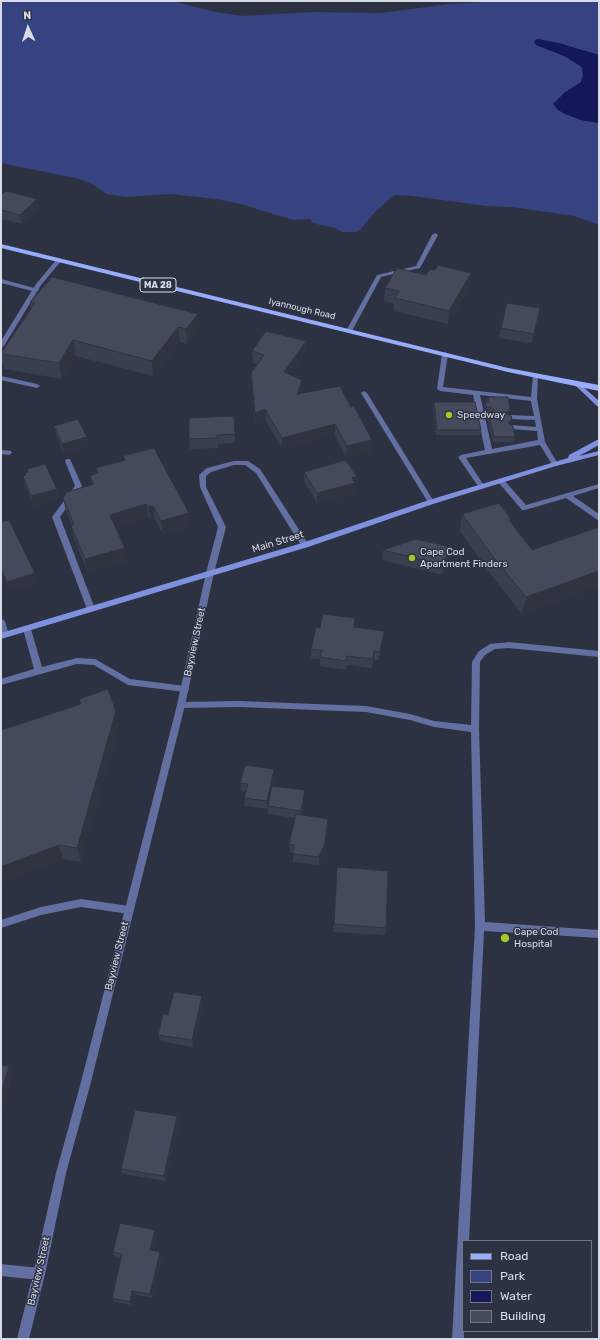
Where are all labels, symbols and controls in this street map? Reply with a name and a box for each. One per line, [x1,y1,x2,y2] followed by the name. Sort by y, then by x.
[8,8,48,48] north arrow
[23,9,32,22] text: N
[140,278,176,292] road number: MA 28
[268,296,336,322] street label: Iyannough Road
[457,409,505,421] place label: Speedway
[444,410,454,420] marker: Speedway
[251,528,305,556] street label: Main Street
[420,546,507,570] place label: Cape Cod Apartment Finders
[407,553,417,563] marker: Cape Cod Apartment Finders
[182,606,208,678] street label: Bayview Street
[103,920,131,992] street label: Bayview Street
[514,926,559,950] place label: Cape Cod Hospital
[499,932,511,944] marker: Cape Cod Hospital
[25,1235,53,1307] street label: Bayview Street
[462,1240,592,1332] legend
[500,1249,528,1263] text: Road
[500,1269,525,1283] text: Park
[500,1289,532,1303] text: Water
[500,1309,546,1323] text: Building

